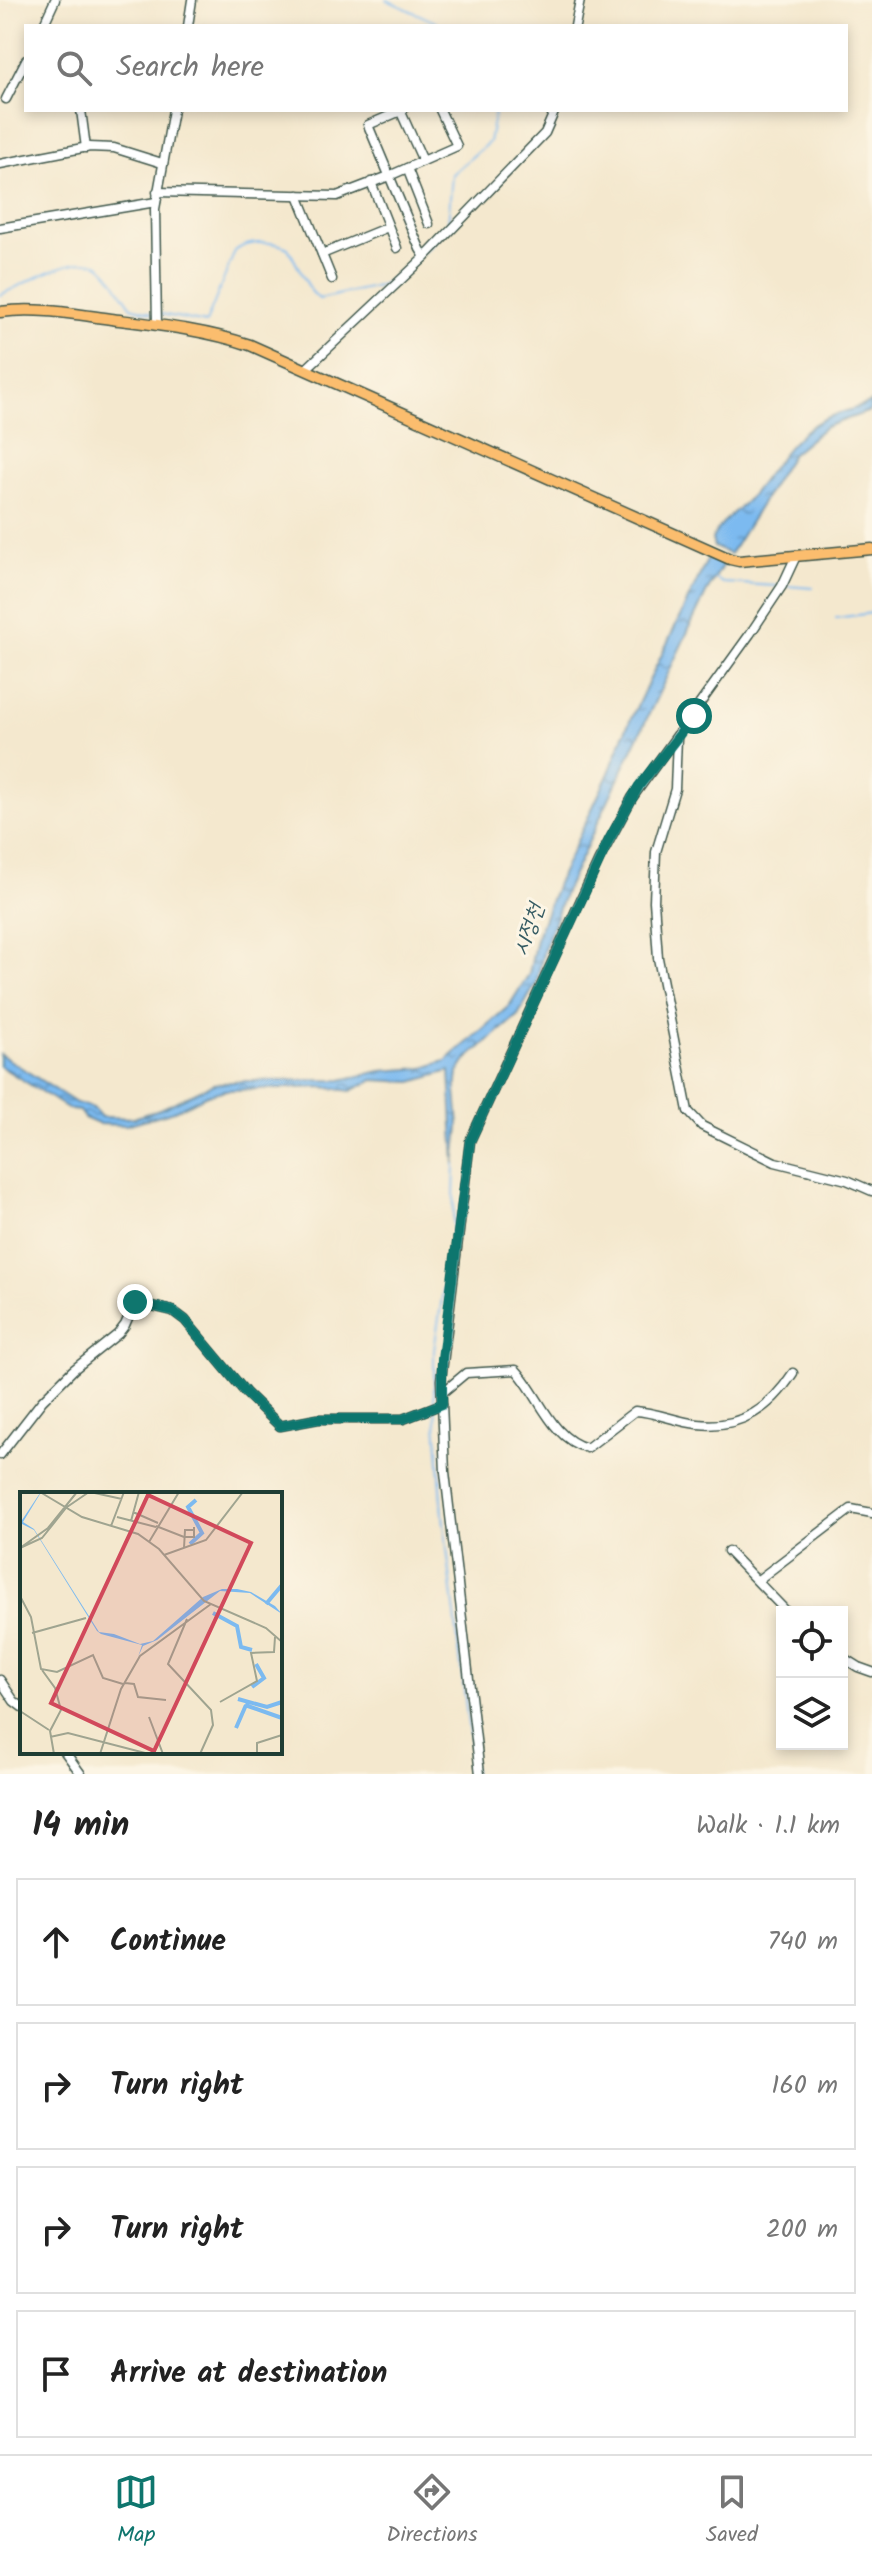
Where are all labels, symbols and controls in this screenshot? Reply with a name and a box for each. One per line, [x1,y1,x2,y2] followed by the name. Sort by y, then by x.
[24,24,848,112] search box
[116,44,264,92] text: Search here
[52,46,96,90] icon: search
[676,698,712,734] route start
[504,897,555,961] water label: 시정천
[117,1284,153,1320] route end
[20,1492,282,1754] inset map
[776,1606,848,1750] map controls
[776,1606,848,1678] button: locate
[776,1678,848,1750] button: layers
[32,1799,129,1853] text: 14 min
[696,1805,840,1847] text: Walk · 1.1 km
[110,1918,226,1966] text: Continue
[34,1920,78,1964] icon: ahead
[768,1921,838,1963] text: 740 m
[110,2062,243,2110] text: Turn right
[34,2064,78,2108] icon: right
[771,2065,838,2107] text: 160 m
[110,2206,243,2254] text: Turn right
[34,2208,78,2252] icon: right
[766,2209,838,2251] text: 200 m
[110,2350,387,2398] text: Arrive at destination
[34,2352,78,2396] icon: arrive
[114,2470,158,2553] tab: Map
[386,2470,478,2553] tab: Directions
[706,2470,758,2553] tab: Saved

